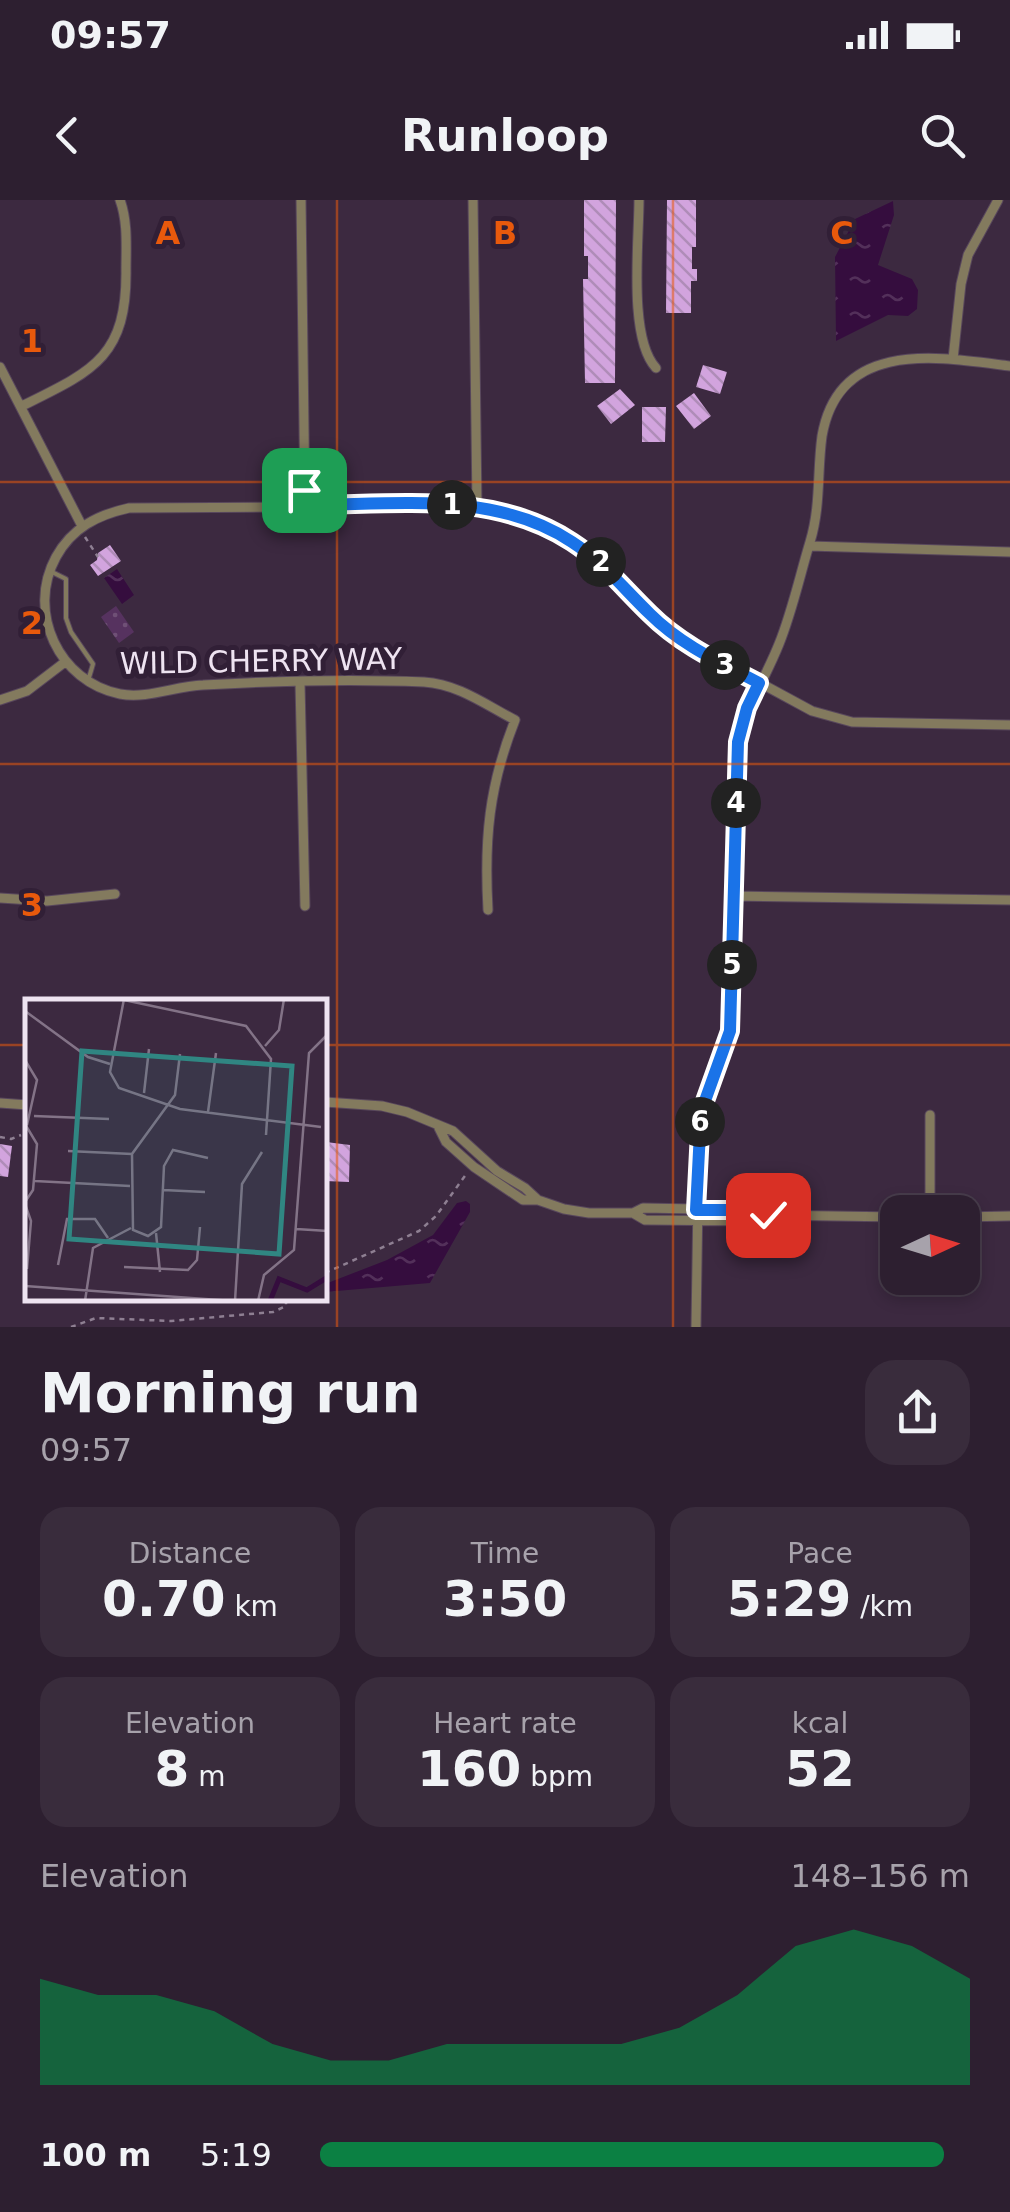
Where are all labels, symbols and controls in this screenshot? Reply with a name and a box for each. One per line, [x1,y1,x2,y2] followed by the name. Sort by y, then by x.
[50,13,171,57] text: 09:57
[40,108,95,163] icon: back
[915,108,970,163] icon: search
[401,109,609,162] text: Runloop
[156,214,181,252] text: A
[493,214,517,252] text: B
[830,214,854,252] text: C
[21,322,43,360] text: 1
[262,448,347,533] pin
[277,463,332,518] icon: arrive
[427,480,477,530] pin: 1
[442,488,462,521] text: 1
[576,537,626,587] pin: 2
[591,545,611,578] text: 2
[21,604,43,642] text: 2
[700,640,750,690] pin: 3
[119,641,403,681] street label: WILD CHERRY WAY
[715,648,735,681] text: 3
[711,778,761,828] pin: 4
[726,786,746,819] text: 4
[21,886,43,924] text: 3
[707,940,757,990] pin: 5
[722,948,742,981] text: 5
[25,999,328,1302] inset map
[675,1097,725,1147] pin: 6
[690,1105,710,1138] text: 6
[726,1173,811,1258] pin
[741,1188,796,1243] icon: check
[880,1195,980,1295] north arrow
[880,1195,980,1295] map controls
[865,1360,970,1465] button: share
[40,1361,421,1425] text: Morning run
[40,1431,132,1469] text: 09:57
[129,1537,251,1570] text: Distance
[471,1537,539,1570] text: Time
[787,1537,853,1570] text: Pace
[102,1570,225,1628] text: 0.70
[443,1570,567,1628] text: 3:50
[727,1570,851,1628] text: 5:29
[225,1590,278,1623] text: km
[851,1590,913,1623] text: /km
[125,1707,255,1740] text: Elevation
[433,1707,577,1740] text: Heart rate
[792,1707,848,1740] text: kcal
[155,1740,189,1798] text: 8
[417,1740,521,1798] text: 160
[785,1740,855,1798] text: 52
[189,1760,225,1793] text: m
[521,1760,593,1793] text: bpm
[40,1857,189,1895] text: Elevation
[791,1857,970,1895] text: 148–156 m
[40,2136,151,2174] text: 100 m
[200,2136,272,2174] text: 5:19

